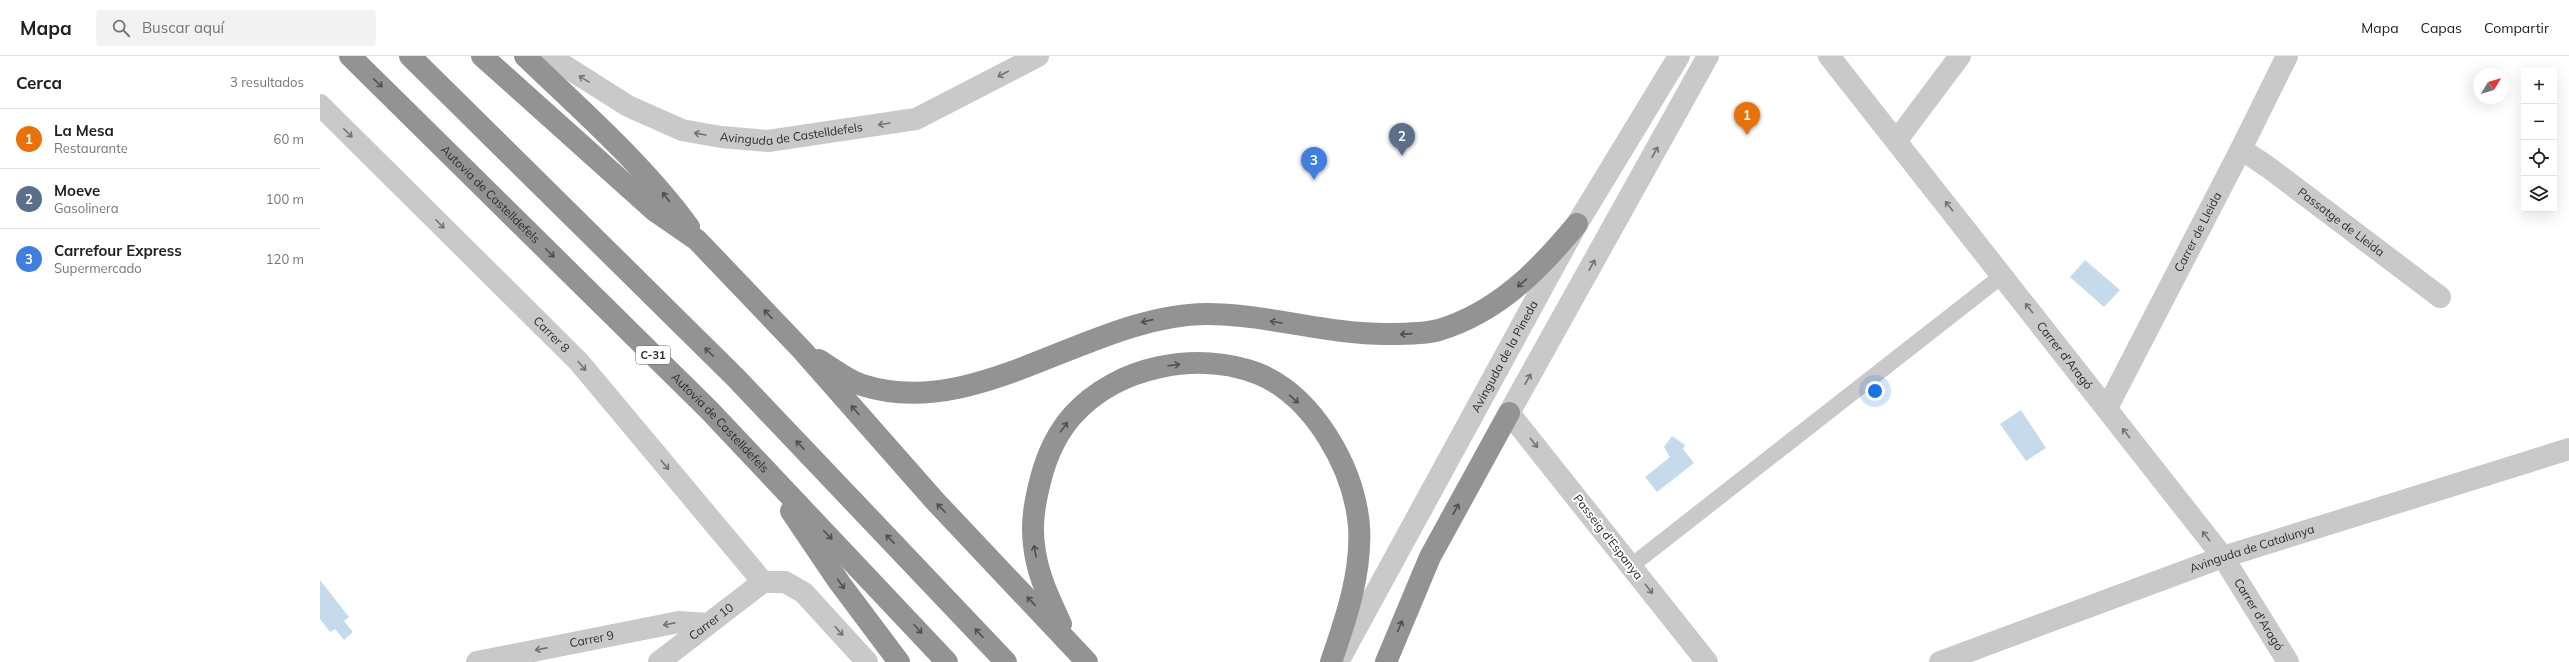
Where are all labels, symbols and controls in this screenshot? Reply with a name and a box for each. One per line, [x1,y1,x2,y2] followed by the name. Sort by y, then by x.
[96,10,376,46] search box
[20,16,72,40] text: Mapa
[110,17,132,39] icon: search
[142,18,224,37] text: Buscar aquí
[2361,19,2399,37] text: Mapa
[2421,19,2462,37] text: Capas
[2484,19,2549,37] text: Compartir
[2473,68,2509,104] north arrow
[2521,68,2557,212] map controls
[2521,68,2557,104] button: +
[997,71,1009,78] one-way arrow
[16,72,62,93] text: Cerca
[230,74,304,90] text: 3 resultados
[578,74,590,82] one-way arrow
[373,78,383,88] one-way arrow
[1734,102,1760,135] pin: 1
[2521,104,2557,140] button: −
[719,119,864,148] street label: Avinguda de Castelldefels
[878,120,891,128] one-way arrow
[54,121,114,140] text: La Mesa
[1389,123,1415,156] pin: 2
[343,128,353,138] one-way arrow
[694,129,707,137] one-way arrow
[25,131,33,147] text: 1
[274,131,304,147] text: 60 m
[54,140,128,156] text: Restaurante
[2521,140,2557,176] button: locate
[438,142,543,246] street label: Autovia de Castelldefels
[1652,146,1659,158] one-way arrow
[1301,147,1327,180] pin: 3
[2521,176,2557,212] button: layers
[54,181,100,200] text: Moeve
[2295,184,2388,259] street label: Passatge de Lleida
[2171,189,2224,274] street label: Carrer de Lleida
[25,191,33,207] text: 2
[266,191,304,207] text: 100 m
[662,191,671,202] one-way arrow
[54,200,119,216] text: Gasolinera
[1945,201,1953,212] one-way arrow
[435,219,445,229] one-way arrow
[54,241,182,260] text: Carrefour Express
[545,248,555,258] one-way arrow
[25,251,33,267] text: 3
[266,251,304,267] text: 120 m
[1588,259,1596,271] one-way arrow
[54,260,142,276] text: Supermercado
[1517,278,1527,287] one-way arrow
[1468,298,1541,415] street label: Avinguda de la Pineda
[2025,303,2033,314] one-way arrow
[763,309,772,319] one-way arrow
[530,313,573,355] street label: Carrer 8
[1141,318,1154,326] one-way arrow
[1270,318,1283,326] one-way arrow
[2034,318,2096,392] street label: Carrer d'Aragó
[1399,330,1412,337] one-way arrow
[636,346,670,364] road number: C-31
[704,347,714,357] one-way arrow
[577,360,586,371] one-way arrow
[1167,361,1180,369] one-way arrow
[668,369,772,476] street label: Autovia de Castelldefels
[1525,373,1533,385] one-way arrow
[1865,381,1885,401] your location
[1289,394,1300,403] one-way arrow
[850,405,859,416] one-way arrow
[1060,422,1068,433] one-way arrow
[2122,427,2131,438] one-way arrow
[1529,438,1538,449] one-way arrow
[795,440,805,450] one-way arrow
[661,460,670,471] one-way arrow
[1570,491,1646,582] street label: Passeig d'Espanya
[936,503,946,513] one-way arrow
[1453,503,1461,515] one-way arrow
[2187,521,2316,576] street label: Avinguda de Catalunya
[823,530,833,540] one-way arrow
[2202,530,2210,541] one-way arrow
[885,534,895,544] one-way arrow
[1031,545,1039,558] one-way arrow
[2231,575,2287,653] street label: Carrer d'Aragó
[836,578,845,589] one-way arrow
[1645,584,1654,595] one-way arrow
[1026,596,1036,606] one-way arrow
[686,599,736,643] street label: Carrer 10
[663,620,676,628] one-way arrow
[1397,620,1405,632] one-way arrow
[913,624,922,634] one-way arrow
[834,625,843,636] one-way arrow
[568,627,615,651] street label: Carrer 9
[975,629,984,639] one-way arrow
[535,646,548,654] one-way arrow

